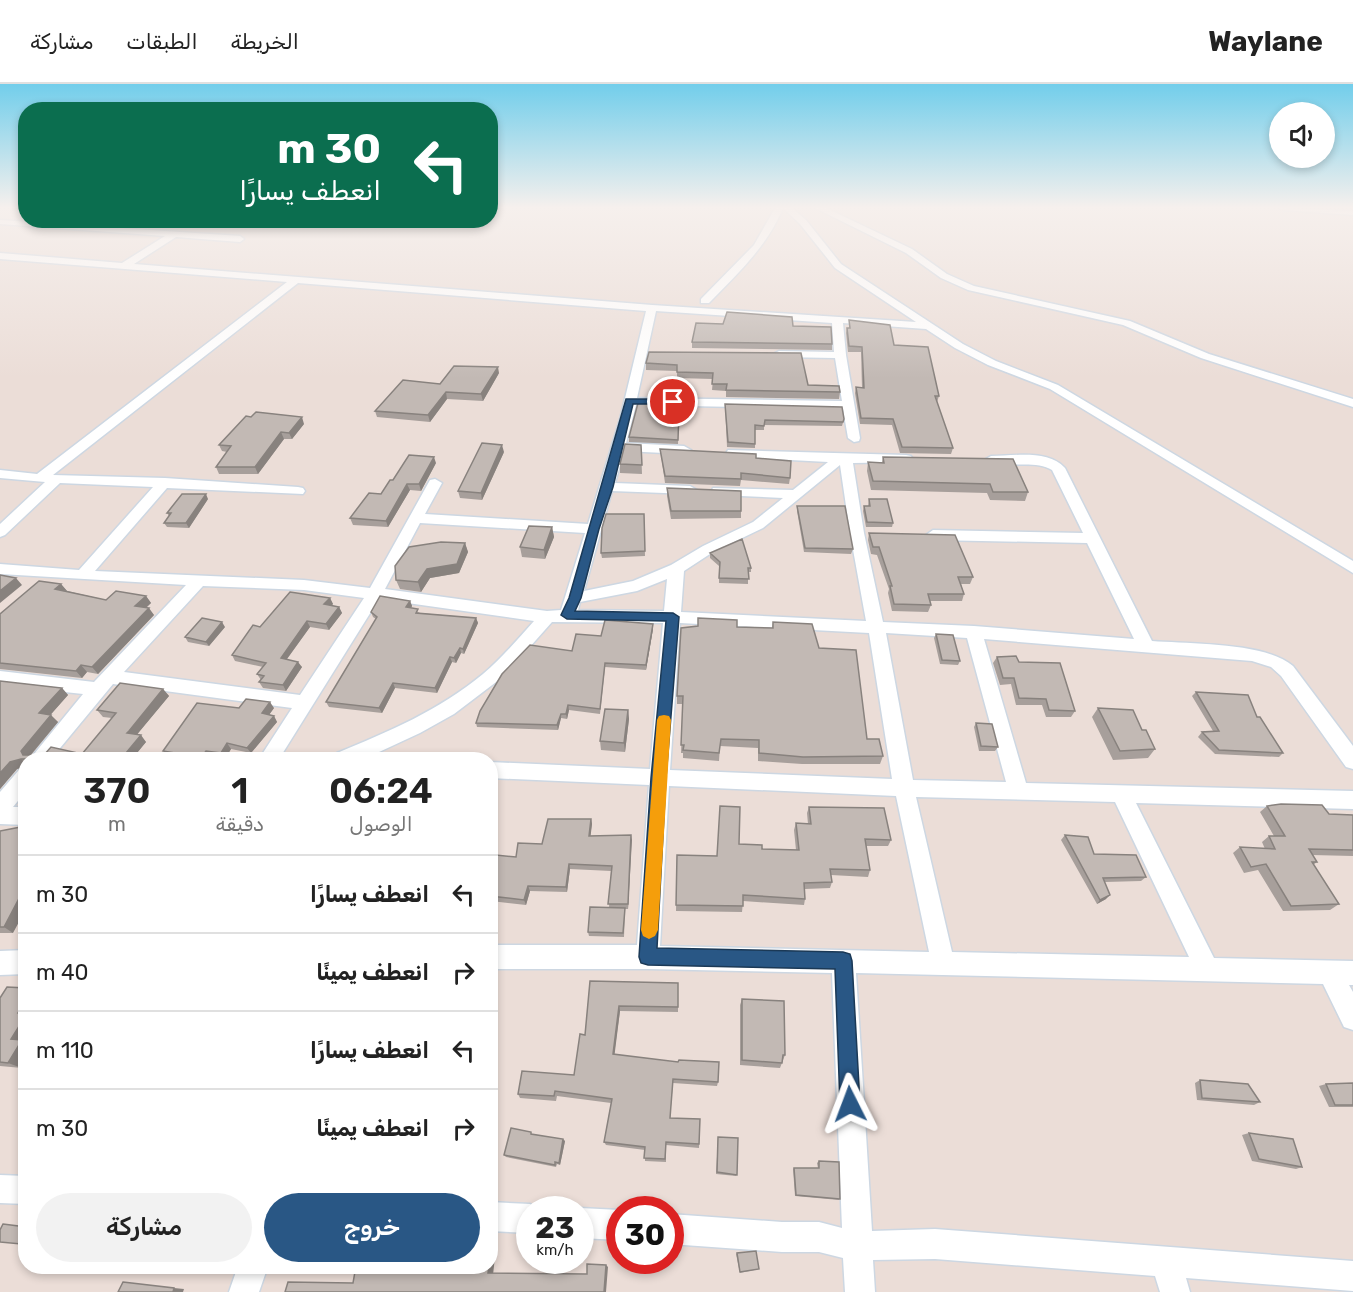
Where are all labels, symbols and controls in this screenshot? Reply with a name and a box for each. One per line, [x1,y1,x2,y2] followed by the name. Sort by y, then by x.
[1208,25,1323,58] text: Waylane
[30,29,93,54] text: مشاركة
[126,29,198,54] text: الطبقات
[231,29,299,54] text: الخريطة
[1269,102,1335,168] map controls
[1269,102,1335,168] button: sound
[277,124,381,174] text: 30 m
[402,126,480,204] icon: left
[239,175,381,207] text: انعطف يسارًا
[647,376,698,427] pin
[656,385,689,418] icon: arrive
[83,769,150,812] text: 370
[231,769,248,812] text: 1
[329,769,433,812] text: 06:24
[108,812,126,836] text: m
[216,812,264,836] text: دقيقة
[349,812,412,836] text: الوصول
[447,878,480,911] icon: left
[36,881,88,908] text: 30 m
[310,881,429,908] text: انعطف يسارًا
[447,956,480,989] icon: right
[36,959,89,986] text: 40 m
[316,959,429,986] text: انعطف يمينًا
[447,1034,480,1067] icon: left
[36,1037,94,1064] text: 110 m
[310,1037,429,1064] text: انعطف يسارًا
[818,1072,882,1136] position arrow
[447,1112,480,1145] icon: right
[36,1115,88,1142] text: 30 m
[316,1115,429,1142] text: انعطف يمينًا
[36,1193,252,1262] button: مشاركة
[264,1193,480,1262] button: خروج
[606,1196,684,1274] speed limit sign: 30
[535,1210,575,1246] text: 23
[536,1241,574,1259] text: km/h

